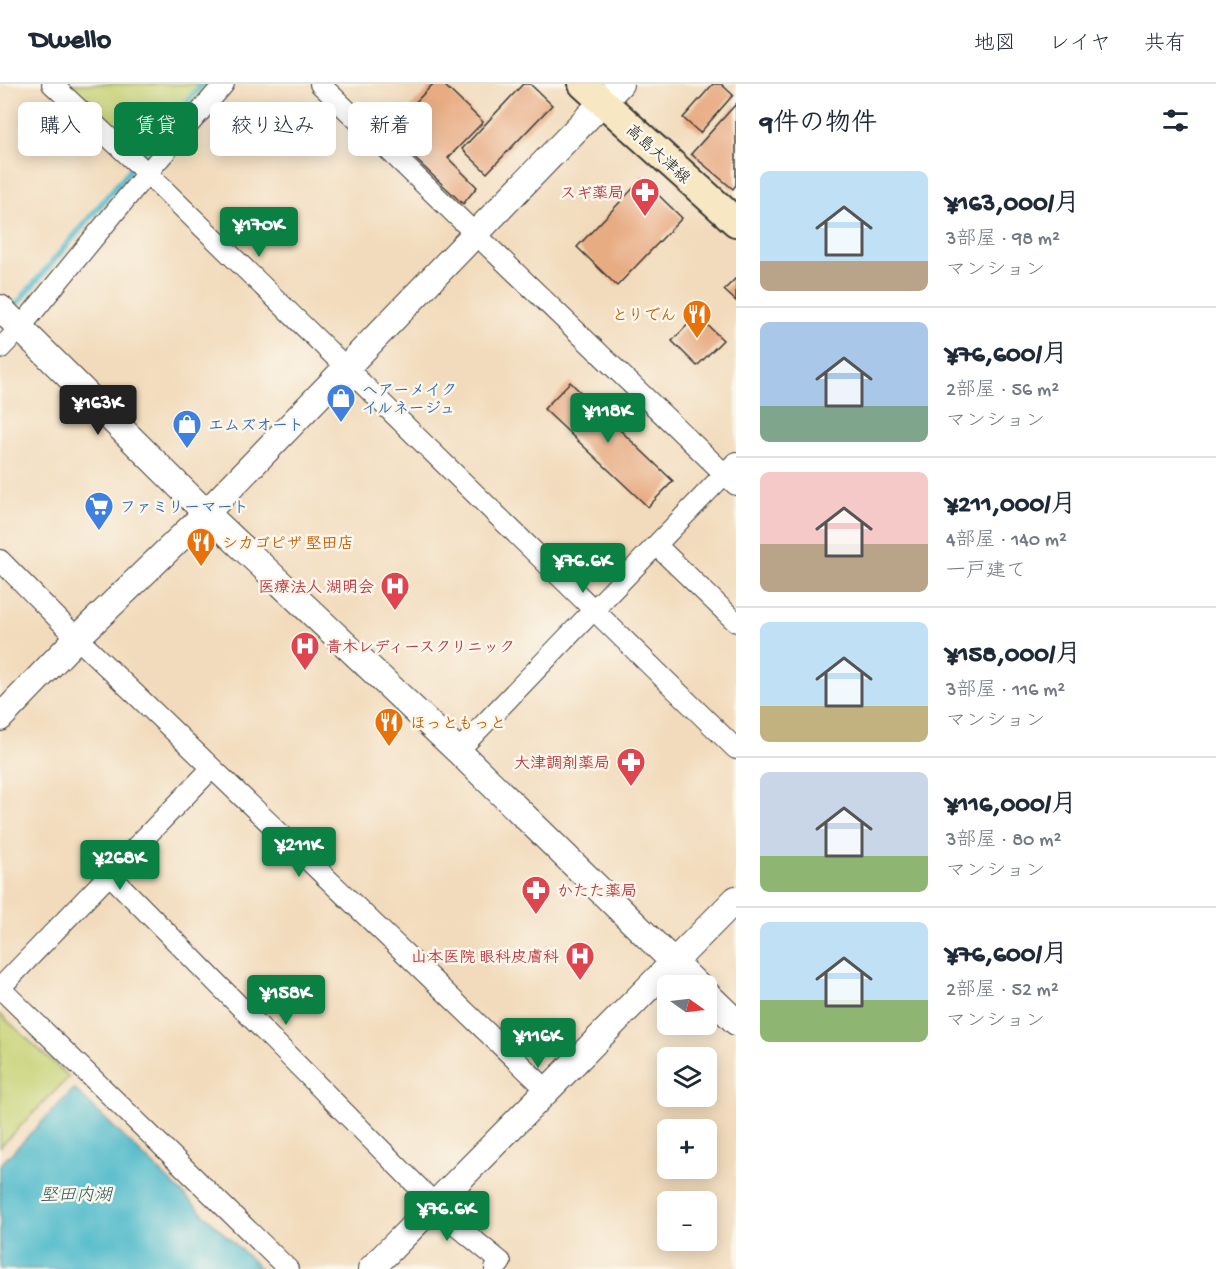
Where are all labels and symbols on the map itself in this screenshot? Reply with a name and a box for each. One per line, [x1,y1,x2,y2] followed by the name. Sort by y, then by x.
[621,120,694,189] street label: 高島大津線
[629,176,661,218] pharmacy icon: スギ薬局
[560,185,624,205] place label: スギ薬局
[217,207,301,258] pin: ¥170K
[681,298,713,340] restaurant icon: とりでん
[612,307,676,327] place label: とりでん
[325,382,357,424] shop icon: ヘアーメイク イルネージュ
[362,383,457,420] place label: ヘアーメイク イルネージュ
[56,385,140,436] pin: ¥163K
[566,393,650,444] pin: ¥118K
[171,408,203,450] shop icon: エムズオート
[208,418,304,437] place label: エムズオート
[83,490,115,532] supermarket icon: ファミリーマート
[120,500,249,519] place label: ファミリーマート
[185,526,217,568] restaurant icon: シカゴピザ 堅田店
[222,534,354,555] place label: シカゴピザ 堅田店
[534,543,632,594] pin: ¥76.6K
[379,570,411,612] hospital icon: 医療法人 湖明会
[258,578,374,599] place label: 医療法人 湖明会
[289,630,321,672] hospital icon: 青木レディースクリニック
[326,638,515,659] place label: 青木レディースクリニック
[373,706,405,748] restaurant icon: ほっともっと
[410,715,506,735] place label: ほっともっと
[615,746,647,788] pharmacy icon: 大津調剤薬局
[514,754,610,775] place label: 大津調剤薬局
[257,827,341,878] pin: ¥211K
[78,840,162,891] pin: ¥268K
[520,874,552,916] pharmacy icon: かたた薬局
[557,883,637,903] place label: かたた薬局
[564,940,596,982] hospital icon: 山本医院 眼科皮膚科
[411,948,559,969] place label: 山本医院 眼科皮膚科
[244,975,328,1026] pin: ¥158K
[657,975,717,1035] north arrow
[496,1018,580,1069] pin: ¥116K
[40,1185,114,1207] water label: 堅田内湖
[398,1191,496,1242] pin: ¥76.6K

